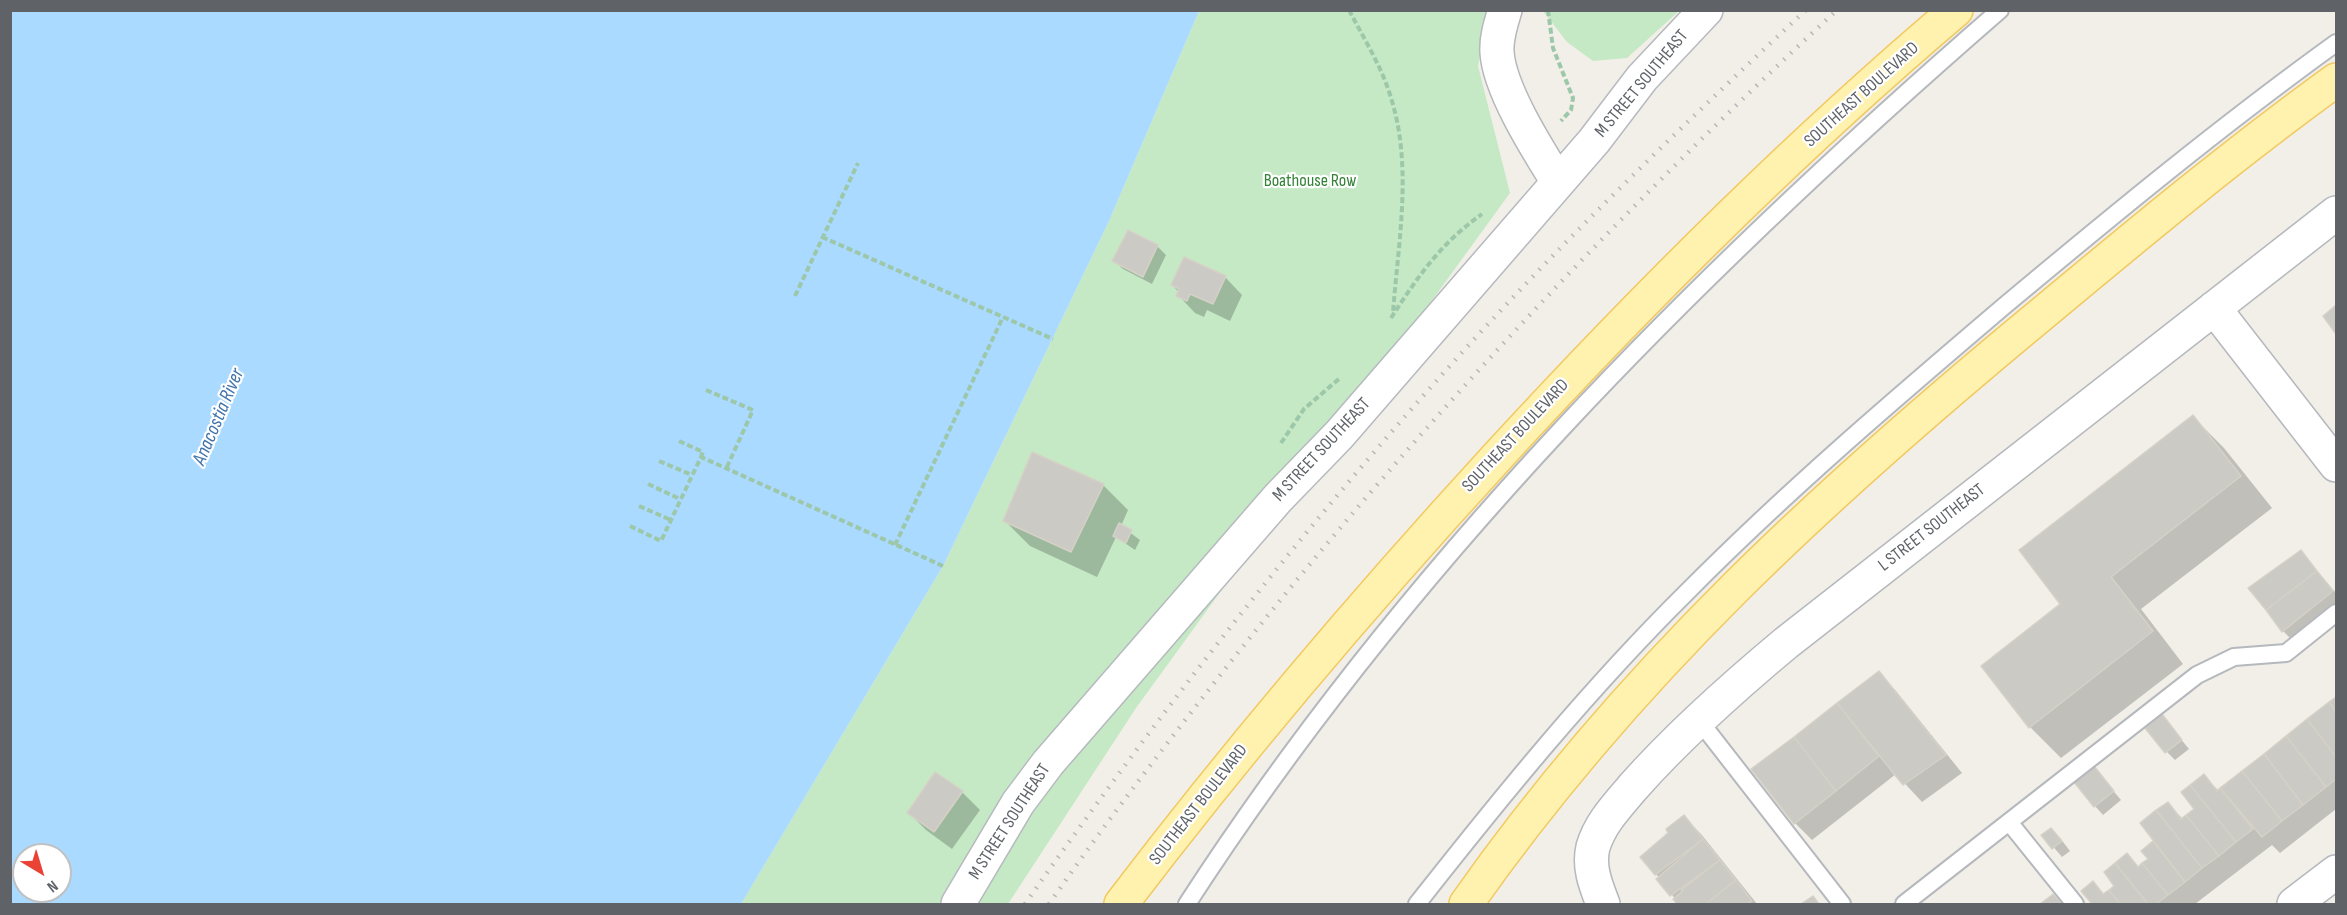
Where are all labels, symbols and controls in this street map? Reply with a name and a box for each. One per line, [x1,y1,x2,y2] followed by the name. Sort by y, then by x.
[1591,26,1693,142] street label: M STREET SOUTHEAST
[1800,38,1924,152] street label: SOUTHEAST BOULEVARD
[1264,170,1356,192] park label: Boathouse Row
[188,365,250,469] water label: Anacostia River
[1458,375,1574,497] street label: SOUTHEAST BOULEVARD
[1269,394,1375,506] street label: M STREET SOUTHEAST
[1874,480,1990,576] street label: L STREET SOUTHEAST
[1145,740,1253,870] street label: SOUTHEAST BOULEVARD
[965,760,1055,884] street label: M STREET SOUTHEAST
[12,843,72,903] north arrow
[43,876,61,896] text: N

